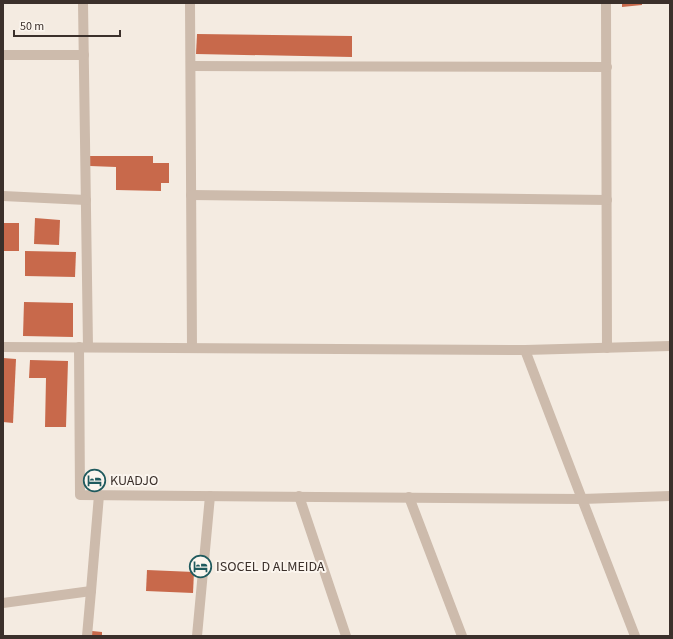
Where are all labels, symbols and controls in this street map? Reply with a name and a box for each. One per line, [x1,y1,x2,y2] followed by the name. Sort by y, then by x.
[14,12,120,38] scale bar
[20,18,44,35] text: 50 m
[82,468,108,494] hotel icon: KUADJO
[110,471,158,491] place label: KUADJO
[188,554,214,580] hotel icon: ISOCEL D ALMEIDA
[216,557,325,577] place label: ISOCEL D ALMEIDA

